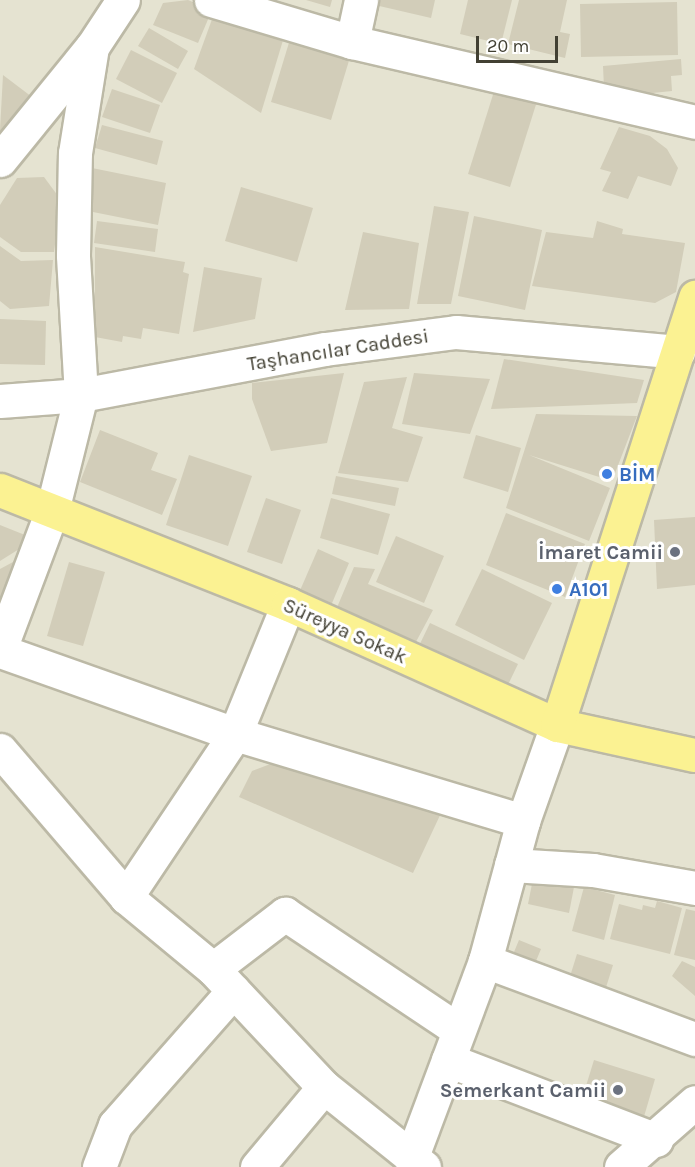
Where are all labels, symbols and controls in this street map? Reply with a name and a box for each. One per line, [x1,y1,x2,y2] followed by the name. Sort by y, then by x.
[479,24,562,62] scale bar
[487,35,529,57] text: 20 m
[245,324,431,376] street label: Taşhancılar Caddesi
[619,462,656,486] place label: BİM
[600,467,614,481] marker: BİM
[538,540,663,564] place label: İmaret Camii
[668,545,682,559] marker: İmaret Camii
[569,577,608,601] place label: A101
[550,582,564,596] marker: A101
[280,593,410,669] street label: Süreyya Sokak
[440,1078,606,1102] place label: Semerkant Camii
[611,1083,625,1097] marker: Semerkant Camii

